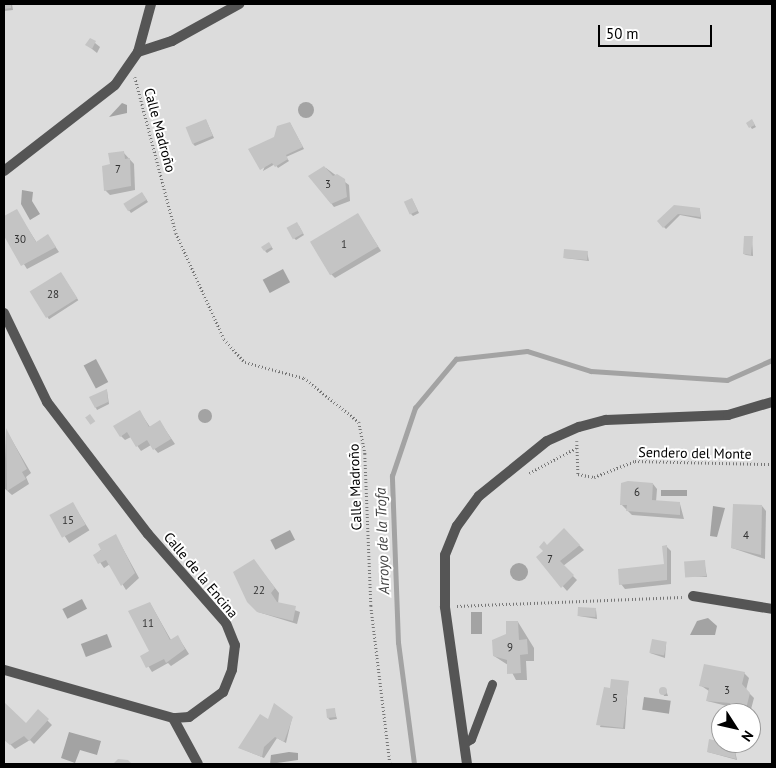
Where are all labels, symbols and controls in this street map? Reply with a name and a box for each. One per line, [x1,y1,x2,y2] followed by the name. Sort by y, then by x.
[601,15,715,47] scale bar
[606,24,639,43] text: 50 m
[141,86,179,174] street label: Calle Madroño
[115,162,121,176] house number: 7
[325,177,331,191] house number: 3
[14,232,26,246] house number: 30
[341,237,347,251] house number: 1
[47,287,59,301] house number: 28
[345,443,365,531] street label: Calle Madroño
[638,444,752,462] street label: Sendero del Monte
[634,485,640,499] house number: 6
[371,487,393,595] water label: Arroyo de la Trofa
[62,513,74,527] house number: 15
[743,528,749,542] house number: 4
[160,529,242,621] street label: Calle de la Encina
[547,552,553,566] house number: 7
[253,583,265,597] house number: 22
[142,616,154,630] house number: 11
[507,640,513,654] house number: 9
[724,683,730,697] house number: 3
[612,691,618,705] house number: 5
[711,703,761,753] north arrow
[737,727,757,745] text: N

